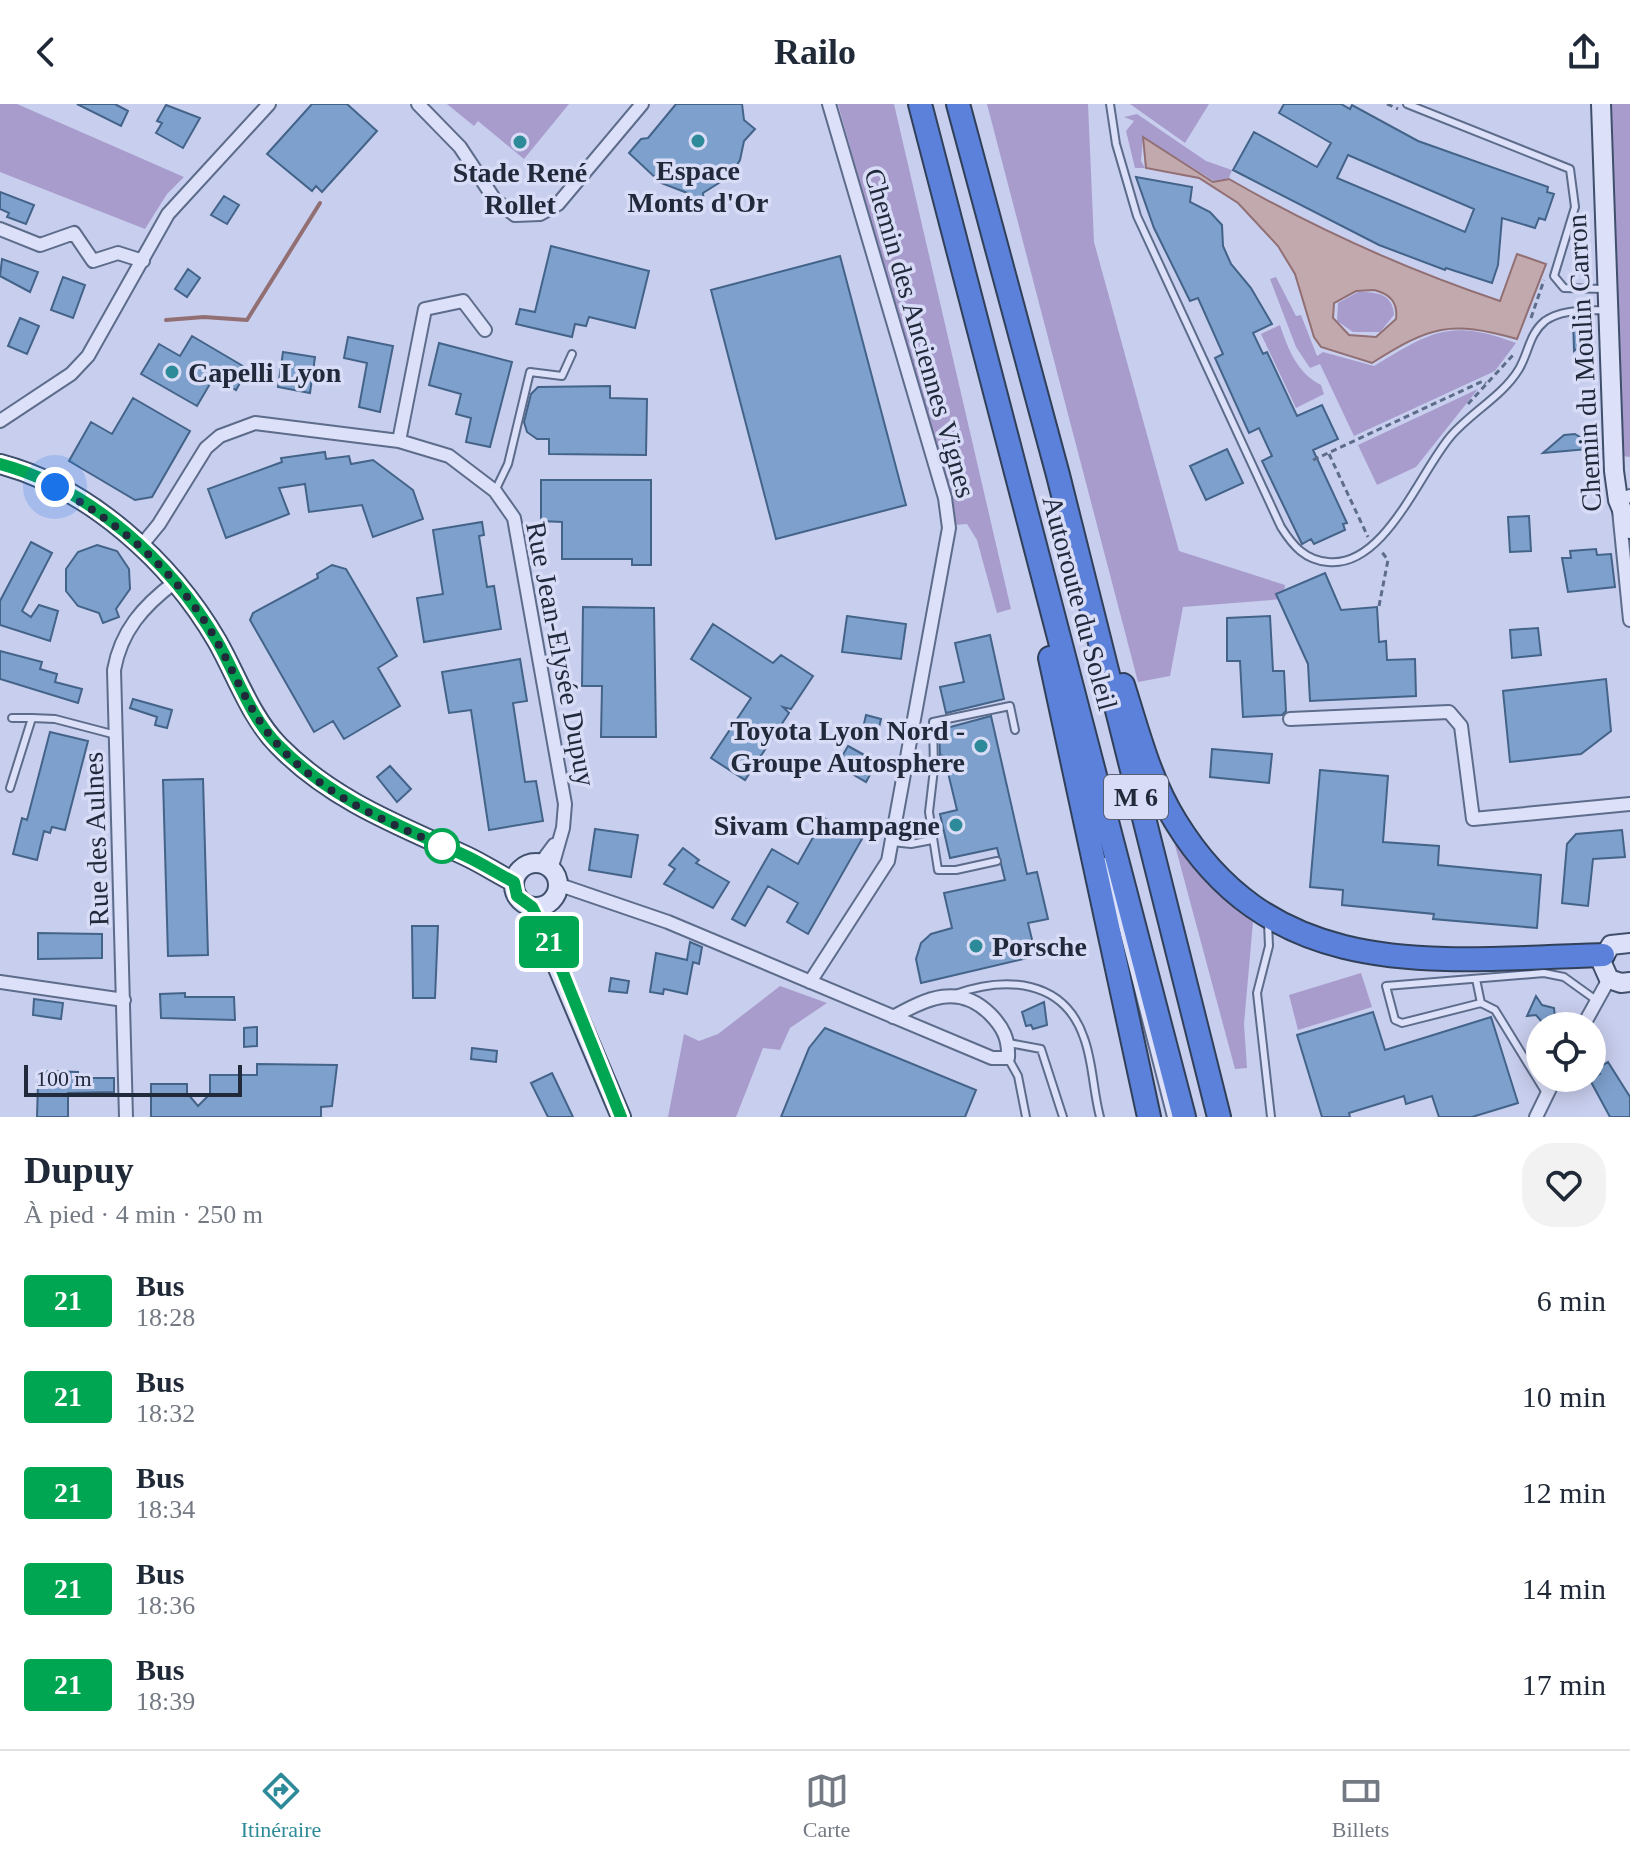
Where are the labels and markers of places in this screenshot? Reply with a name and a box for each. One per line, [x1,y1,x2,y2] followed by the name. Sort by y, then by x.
[689,132,707,150] marker: Espace Monts d'Or
[511,133,529,151] marker: Stade René Rollet
[628,155,768,218] place label: Espace Monts d'Or
[453,157,587,220] place label: Stade René Rollet
[188,357,342,388] place label: Capelli Lyon
[163,363,181,381] marker: Capelli Lyon
[730,715,965,778] place label: Toyota Lyon Nord - Groupe Autosphere
[972,737,990,755] marker: Toyota Lyon Nord - Groupe Autosphere
[714,810,940,841] place label: Sivam Champagne
[947,816,965,834] marker: Sivam Champagne
[425,829,459,863] unlabelled marker
[992,931,1087,962] place label: Porsche
[967,937,985,955] marker: Porsche

